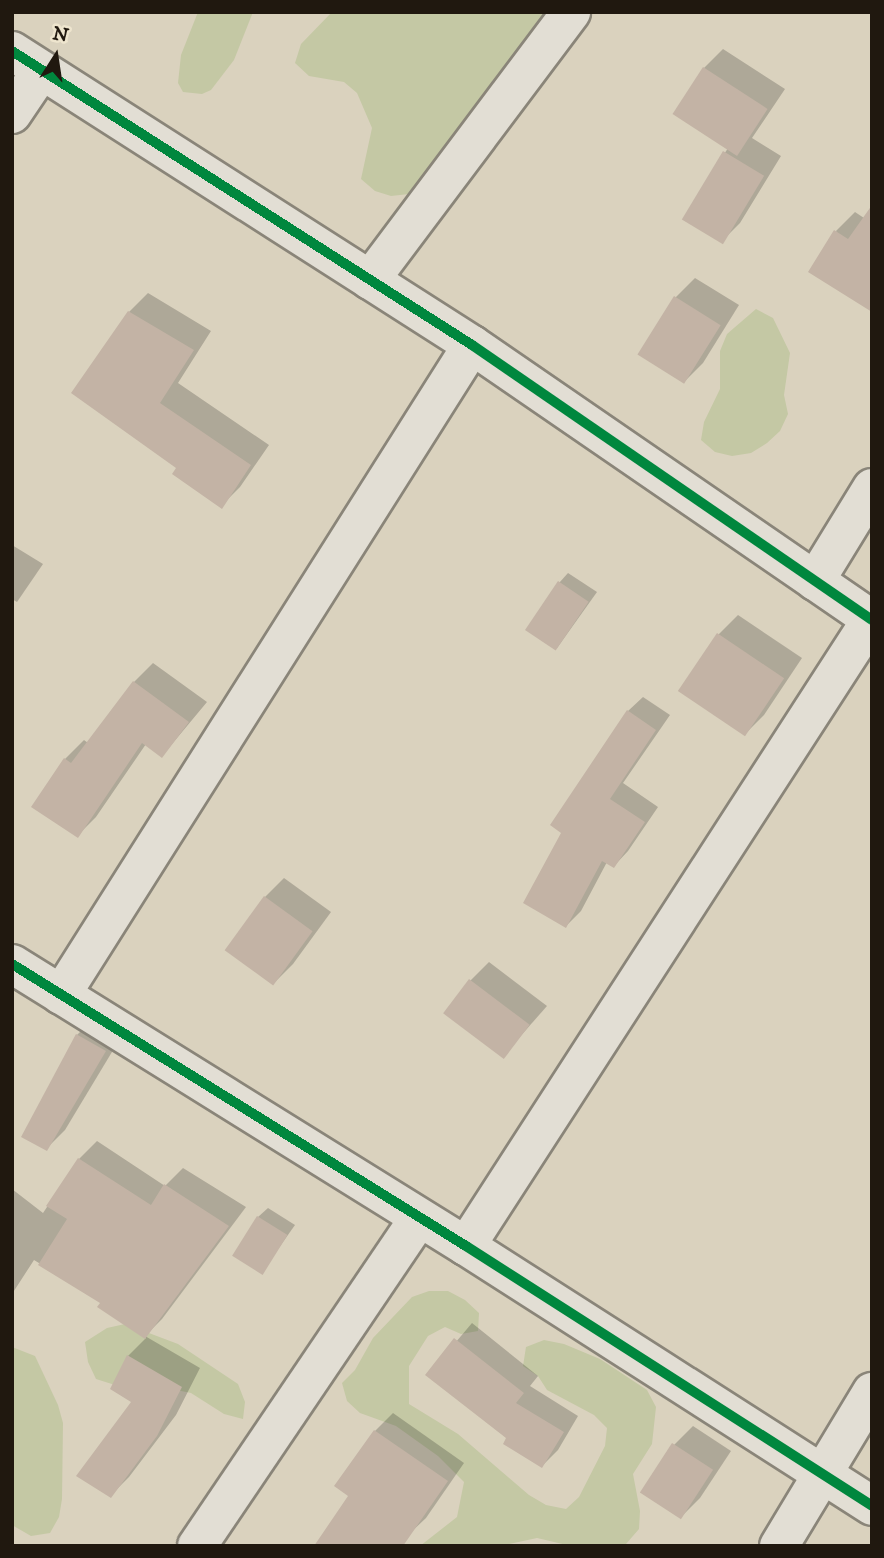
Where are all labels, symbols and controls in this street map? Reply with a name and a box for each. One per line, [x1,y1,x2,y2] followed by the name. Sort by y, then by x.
[21,21,91,91] north arrow
[50,22,70,48] text: N

